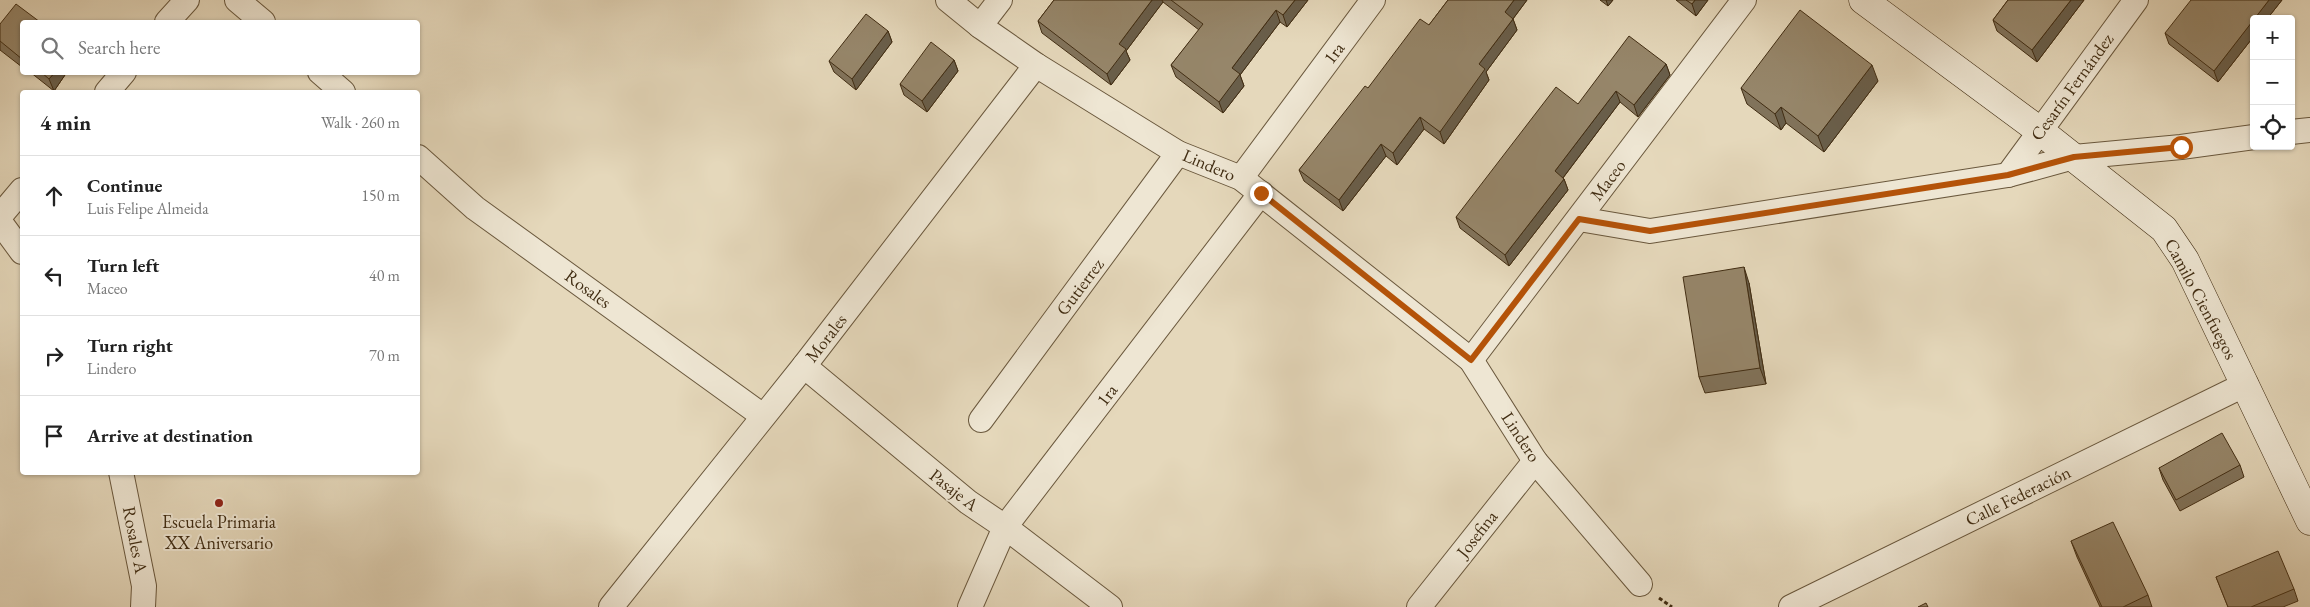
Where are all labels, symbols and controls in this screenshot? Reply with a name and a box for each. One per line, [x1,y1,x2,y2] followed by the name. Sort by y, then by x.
[2250,15,2295,150] map controls
[2250,15,2295,60] button: +
[20,20,420,75] search box
[2025,28,2118,145] street label: Cesarín Fernández
[38,34,66,62] icon: search
[78,35,160,60] text: Search here
[1318,36,1350,68] street label: 1ra
[2250,60,2295,105] button: −
[2250,105,2295,150] button: locate
[40,109,91,136] text: 4 min
[321,112,400,133] text: Walk · 260 m
[2170,136,2193,159] route start
[1179,143,1239,186] street label: Lindero
[1585,154,1631,205] street label: Maceo
[87,173,162,198] text: Continue
[40,182,68,210] icon: ahead
[1250,182,1273,205] route end
[361,185,400,206] text: 150 m
[87,198,209,219] text: Luis Felipe Almeida
[2160,234,2243,363] street label: Camilo Cienfuegos
[87,253,159,278] text: Turn left
[1051,253,1109,320] street label: Gutierrez
[40,262,68,290] icon: left
[561,264,616,313] street label: Rosales
[369,265,400,286] text: 40 m
[87,278,128,299] text: Maceo
[800,309,852,366] street label: Morales
[87,333,173,358] text: Turn right
[40,342,68,370] icon: right
[369,345,400,366] text: 70 m
[87,358,136,379] text: Lindero
[1091,378,1123,410] street label: 1ra
[1497,407,1546,466] street label: Lindero
[40,422,68,450] icon: arrive
[87,423,253,448] text: Arrive at destination
[1961,460,2075,531] street label: Calle Federación
[925,463,984,516] street label: Pasaje A
[213,497,225,509] marker: Escuela Primaria XX Aniversario
[118,504,153,576] street label: Rosales A
[1450,505,1503,564] street label: Josefina
[162,510,277,554] place label: Escuela Primaria XX Aniversario

